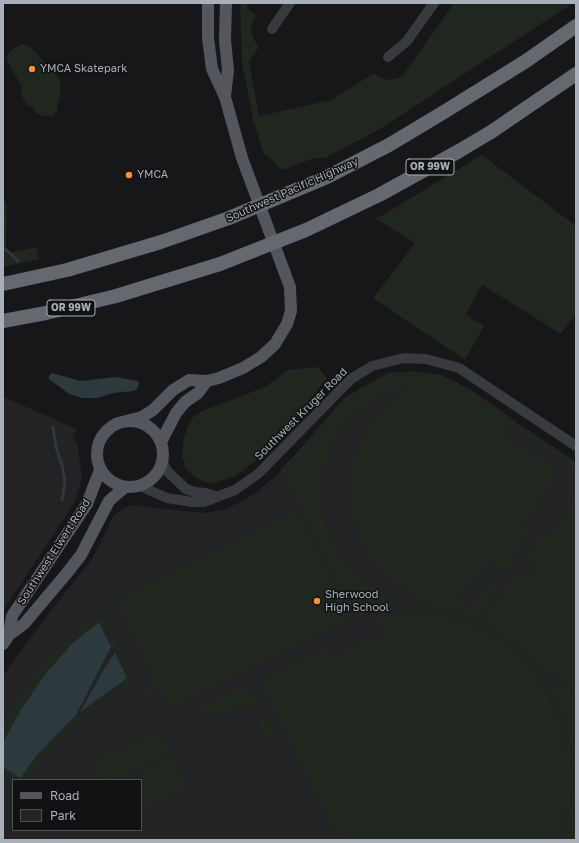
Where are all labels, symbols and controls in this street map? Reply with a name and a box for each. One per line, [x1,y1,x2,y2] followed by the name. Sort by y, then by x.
[40,62,127,76] place label: YMCA Skatepark
[27,64,37,74] marker: YMCA Skatepark
[224,155,360,225] street label: Southwest Pacific Highway
[406,159,454,175] road number: OR 99W
[137,168,168,182] place label: YMCA
[124,170,134,180] marker: YMCA
[47,300,95,316] road number: OR 99W
[252,365,350,463] street label: Southwest Kruger Road
[15,497,93,607] street label: Southwest Elwert Road
[325,588,389,614] place label: Sherwood High School
[312,596,322,606] marker: Sherwood High School
[12,779,142,831] legend
[50,788,79,803] text: Road
[50,808,76,823] text: Park

